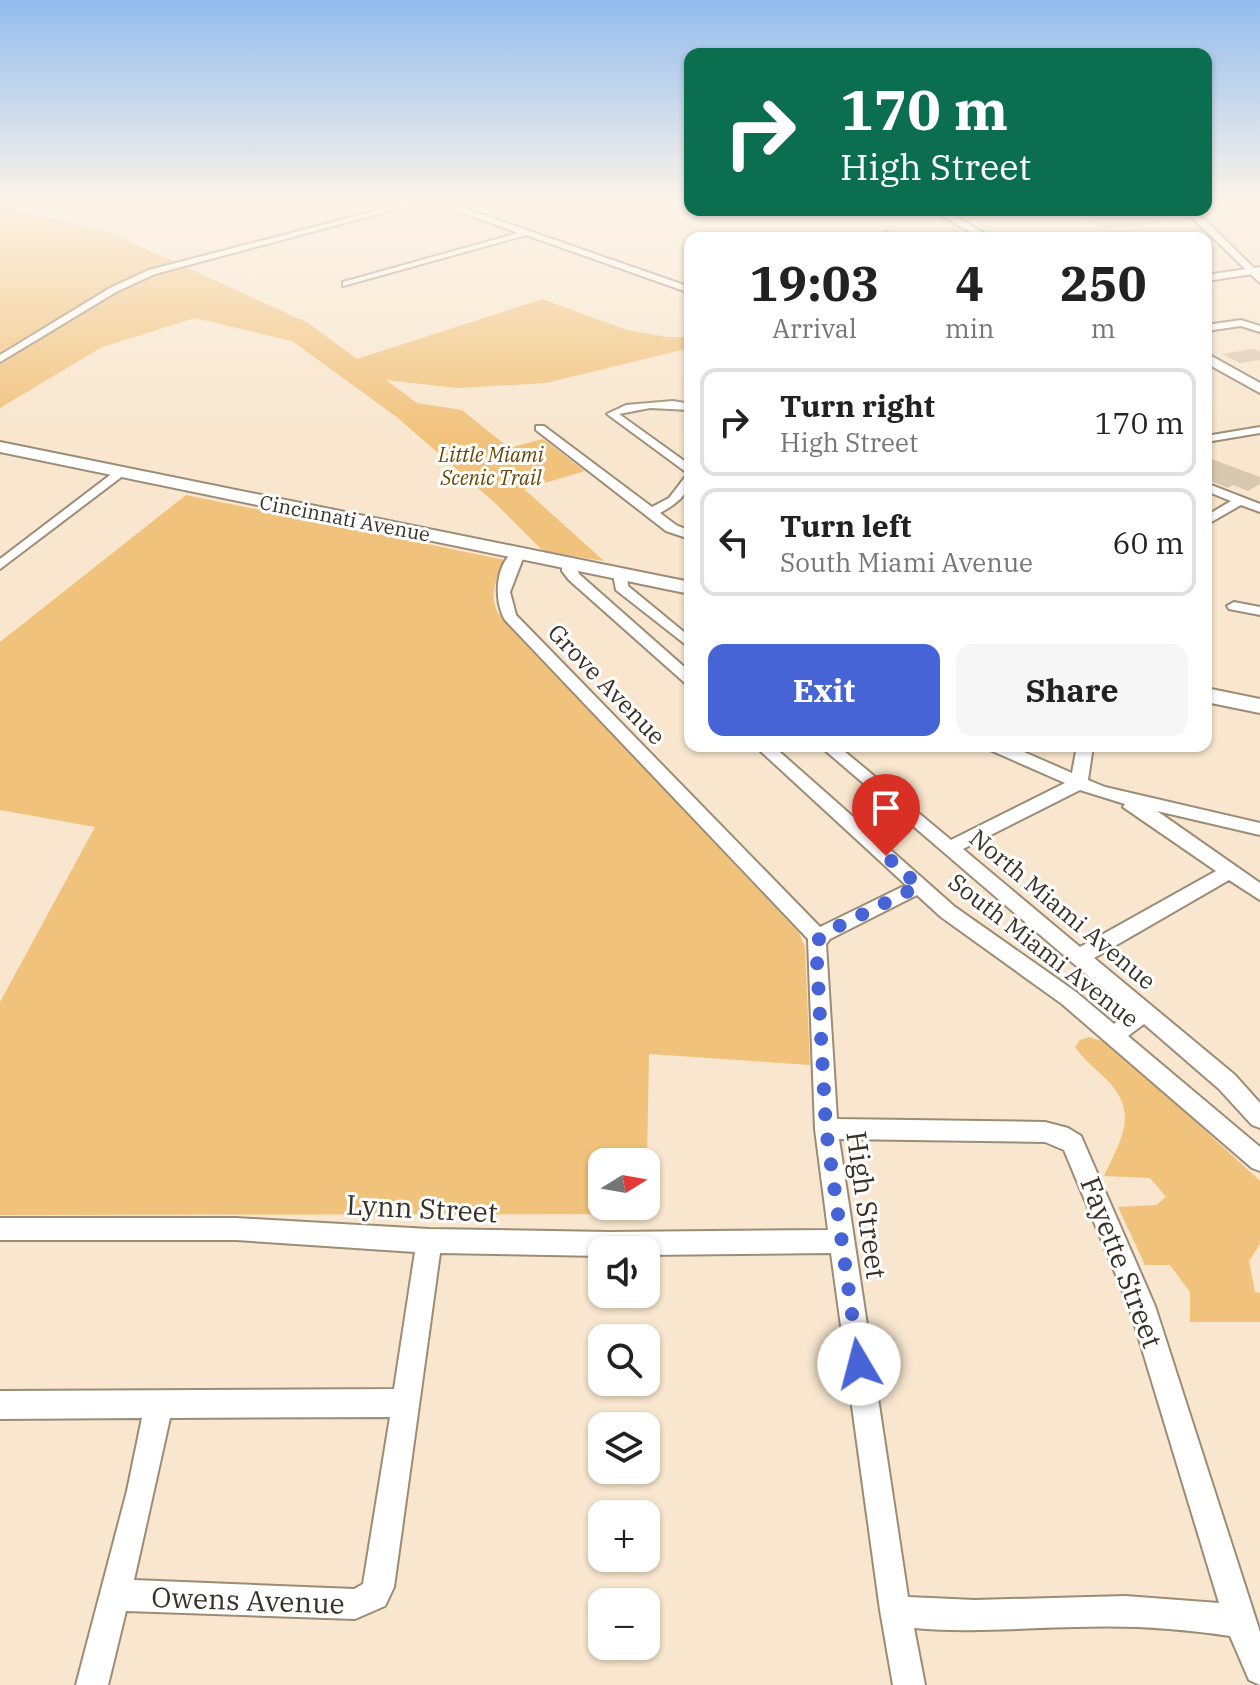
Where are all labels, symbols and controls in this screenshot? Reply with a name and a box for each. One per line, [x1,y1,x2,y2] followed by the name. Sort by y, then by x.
[840,73,1008,145] text: 170 m
[708,80,812,184] icon: right
[840,143,1031,190] text: High Street
[750,252,879,314] text: 19:03
[955,252,984,314] text: 4
[1060,252,1146,314] text: 250
[772,311,857,345] text: Arrival
[945,311,994,345] text: min
[1091,311,1116,345] text: m
[780,386,935,425] text: Turn right
[712,400,756,444] icon: right
[1094,403,1184,442] text: 170 m
[780,425,918,459] text: High Street
[437,441,544,491] park label: Little Miami Scenic Trail
[257,488,433,548] street label: Cincinnati Avenue
[780,506,912,545] text: Turn left
[712,520,756,564] icon: left
[1112,523,1184,562] text: 60 m
[780,545,1033,579] text: South Miami Avenue
[541,617,673,751] street label: Grove Avenue
[708,644,940,736] button: Exit
[956,644,1188,736] button: Share
[852,774,920,856] pin
[864,786,908,830] icon: arrive
[963,822,1163,996] street label: North Miami Avenue
[942,866,1146,1034] street label: South Miami Avenue
[838,1129,896,1281] street label: High Street
[588,1148,660,1220] north arrow
[588,1148,660,1660] map controls
[1072,1171,1172,1353] street label: Fayette Street
[345,1186,499,1230] street label: Lynn Street
[588,1236,660,1308] button: sound
[817,1322,901,1406] position arrow
[588,1324,660,1396] button: search
[588,1412,660,1484] button: layers
[588,1500,660,1572] button: +
[151,1578,345,1622] street label: Owens Avenue
[588,1588,660,1660] button: −

